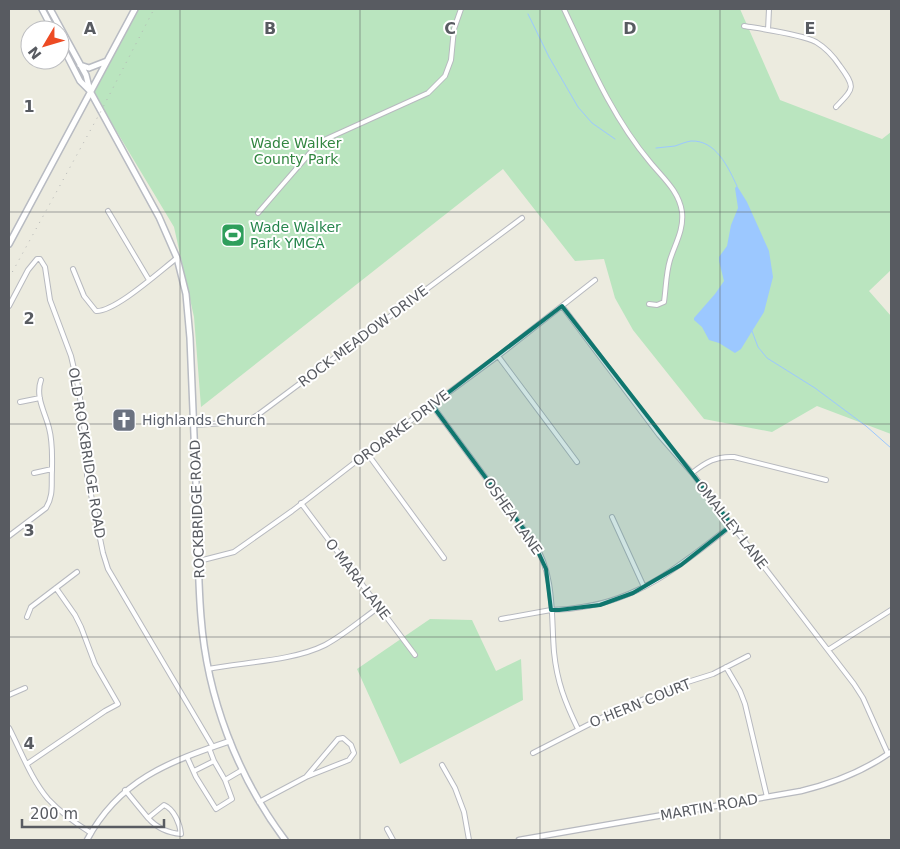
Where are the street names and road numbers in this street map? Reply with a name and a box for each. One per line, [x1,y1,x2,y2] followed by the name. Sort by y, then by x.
[295,282,431,390] street label: ROCK MEADOW DRIVE
[66,366,108,540] street label: OLD ROCKBRIDGE ROAD
[350,387,452,469] street label: OROARKE DRIVE
[187,439,207,579] street label: ROCKBRIDGE ROAD
[481,474,545,558] street label: OSHEA LANE
[693,478,771,572] street label: OMALLEY LANE
[322,535,394,623] street label: O MARA LANE
[587,675,693,731] street label: O HERN COURT
[659,791,759,823] street label: MARTIN ROAD

